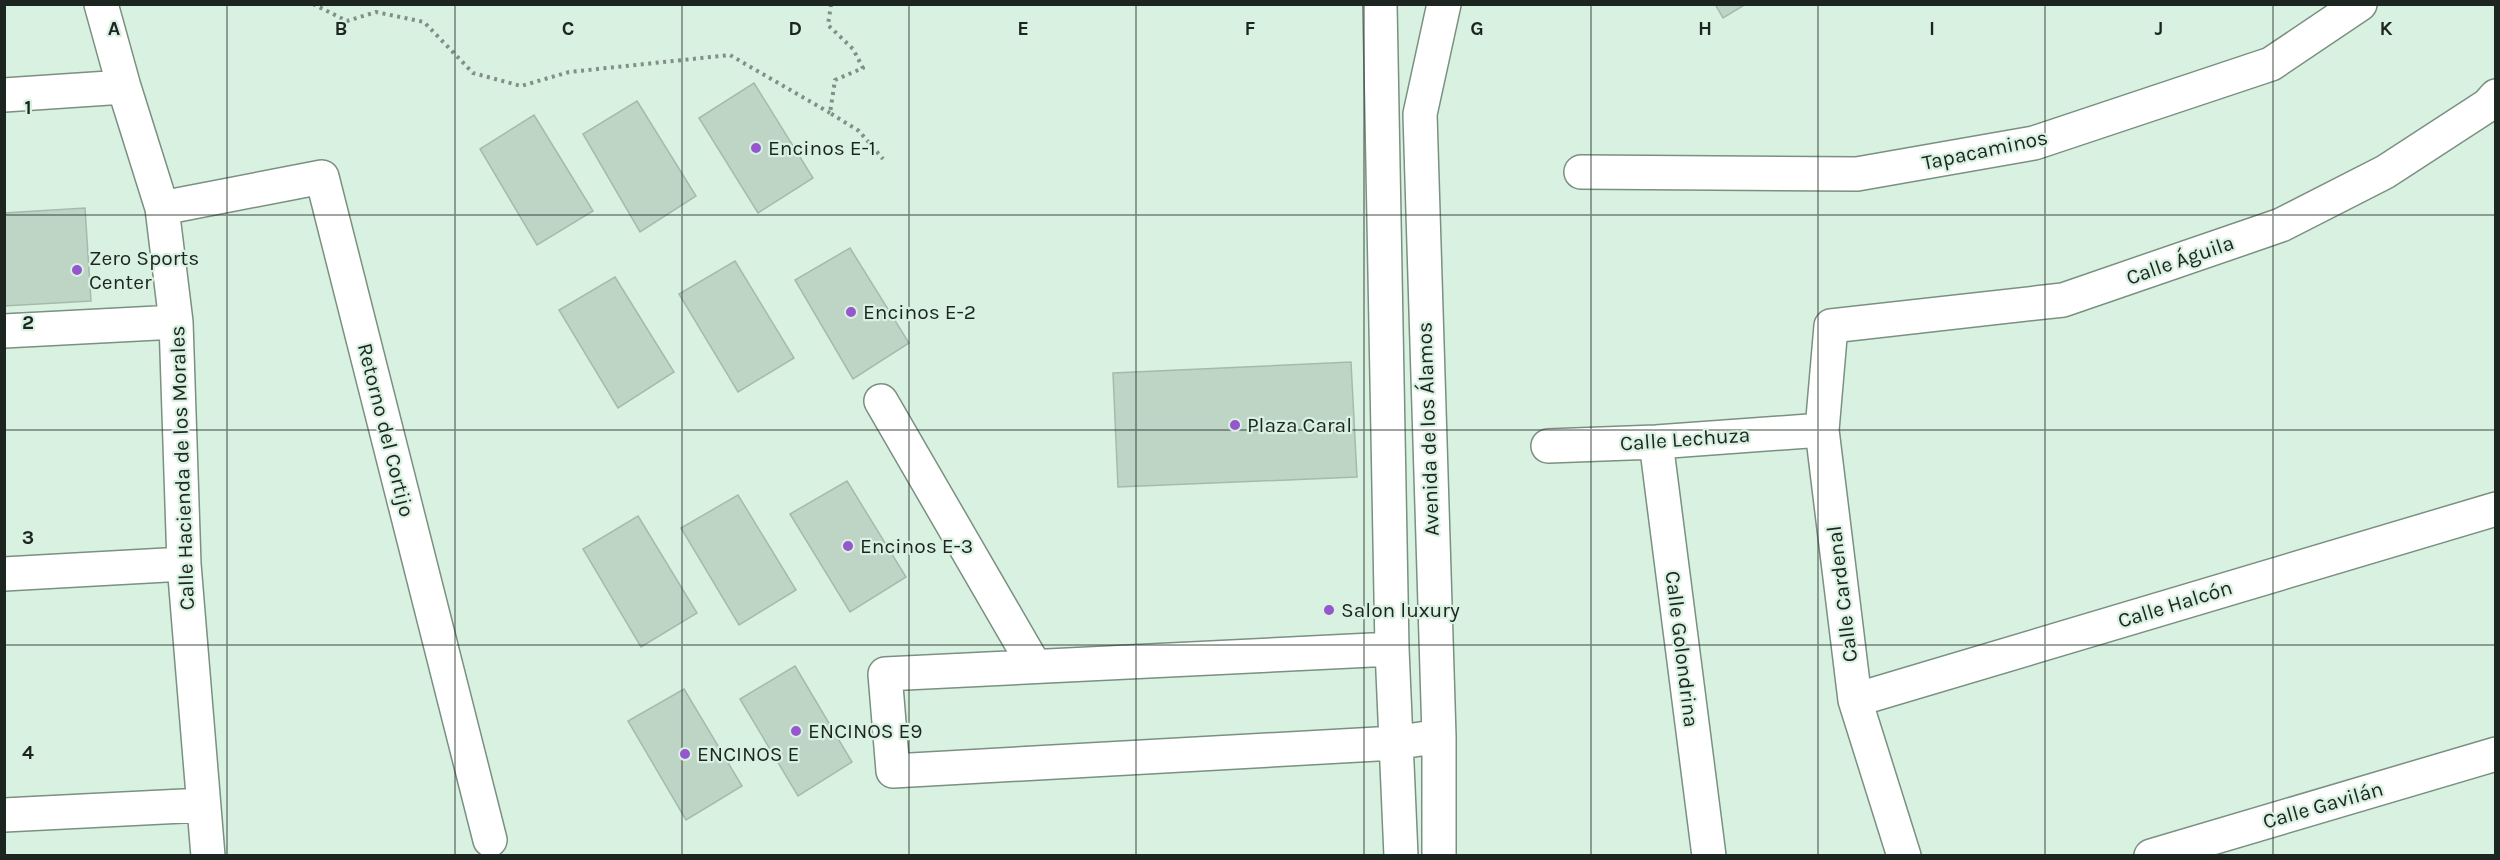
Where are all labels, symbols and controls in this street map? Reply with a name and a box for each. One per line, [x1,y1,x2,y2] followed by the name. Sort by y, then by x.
[108,17,121,40] text: A
[335,17,347,40] text: B
[562,17,574,40] text: C
[788,17,802,40] text: D
[1017,17,1029,40] text: E
[1245,17,1256,40] text: F
[1470,17,1484,40] text: G
[1698,17,1712,40] text: H
[1929,17,1935,40] text: I
[2155,17,2163,40] text: J
[2379,17,2393,40] text: K
[24,96,32,119] text: 1
[1920,125,2050,175] street label: Tapacaminos
[768,136,876,160] place label: Encinos E-1
[749,141,763,155] marker: Encinos E-1
[2123,230,2237,290] street label: Calle Águila
[89,246,199,294] place label: Zero Sports Center
[70,263,84,277] marker: Zero Sports Center
[863,300,976,324] place label: Encinos E-2
[844,305,858,319] marker: Encinos E-2
[22,311,34,334] text: 2
[1412,322,1444,536] street label: Avenida de los Álamos
[165,325,199,611] street label: Calle Hacienda de los Morales
[353,341,419,519] street label: Retorno del Cortijo
[1247,413,1352,437] place label: Plaza Caral
[1228,418,1242,432] marker: Plaza Caral
[1619,422,1751,456] street label: Calle Lechuza
[1822,524,1862,664] street label: Calle Cardenal
[22,526,34,549] text: 3
[860,534,973,558] place label: Encinos E-3
[841,539,855,553] marker: Encinos E-3
[1660,569,1704,729] street label: Calle Golondrina
[2115,575,2235,633] street label: Calle Halcón
[1341,598,1460,622] place label: Salon luxury
[1322,603,1336,617] marker: Salon luxury
[808,719,923,743] place label: ENCINOS E9
[789,724,803,738] marker: ENCINOS E9
[22,741,34,764] text: 4
[697,742,799,766] place label: ENCINOS E
[678,747,692,761] marker: ENCINOS E
[2260,776,2386,834] street label: Calle Gavilán

